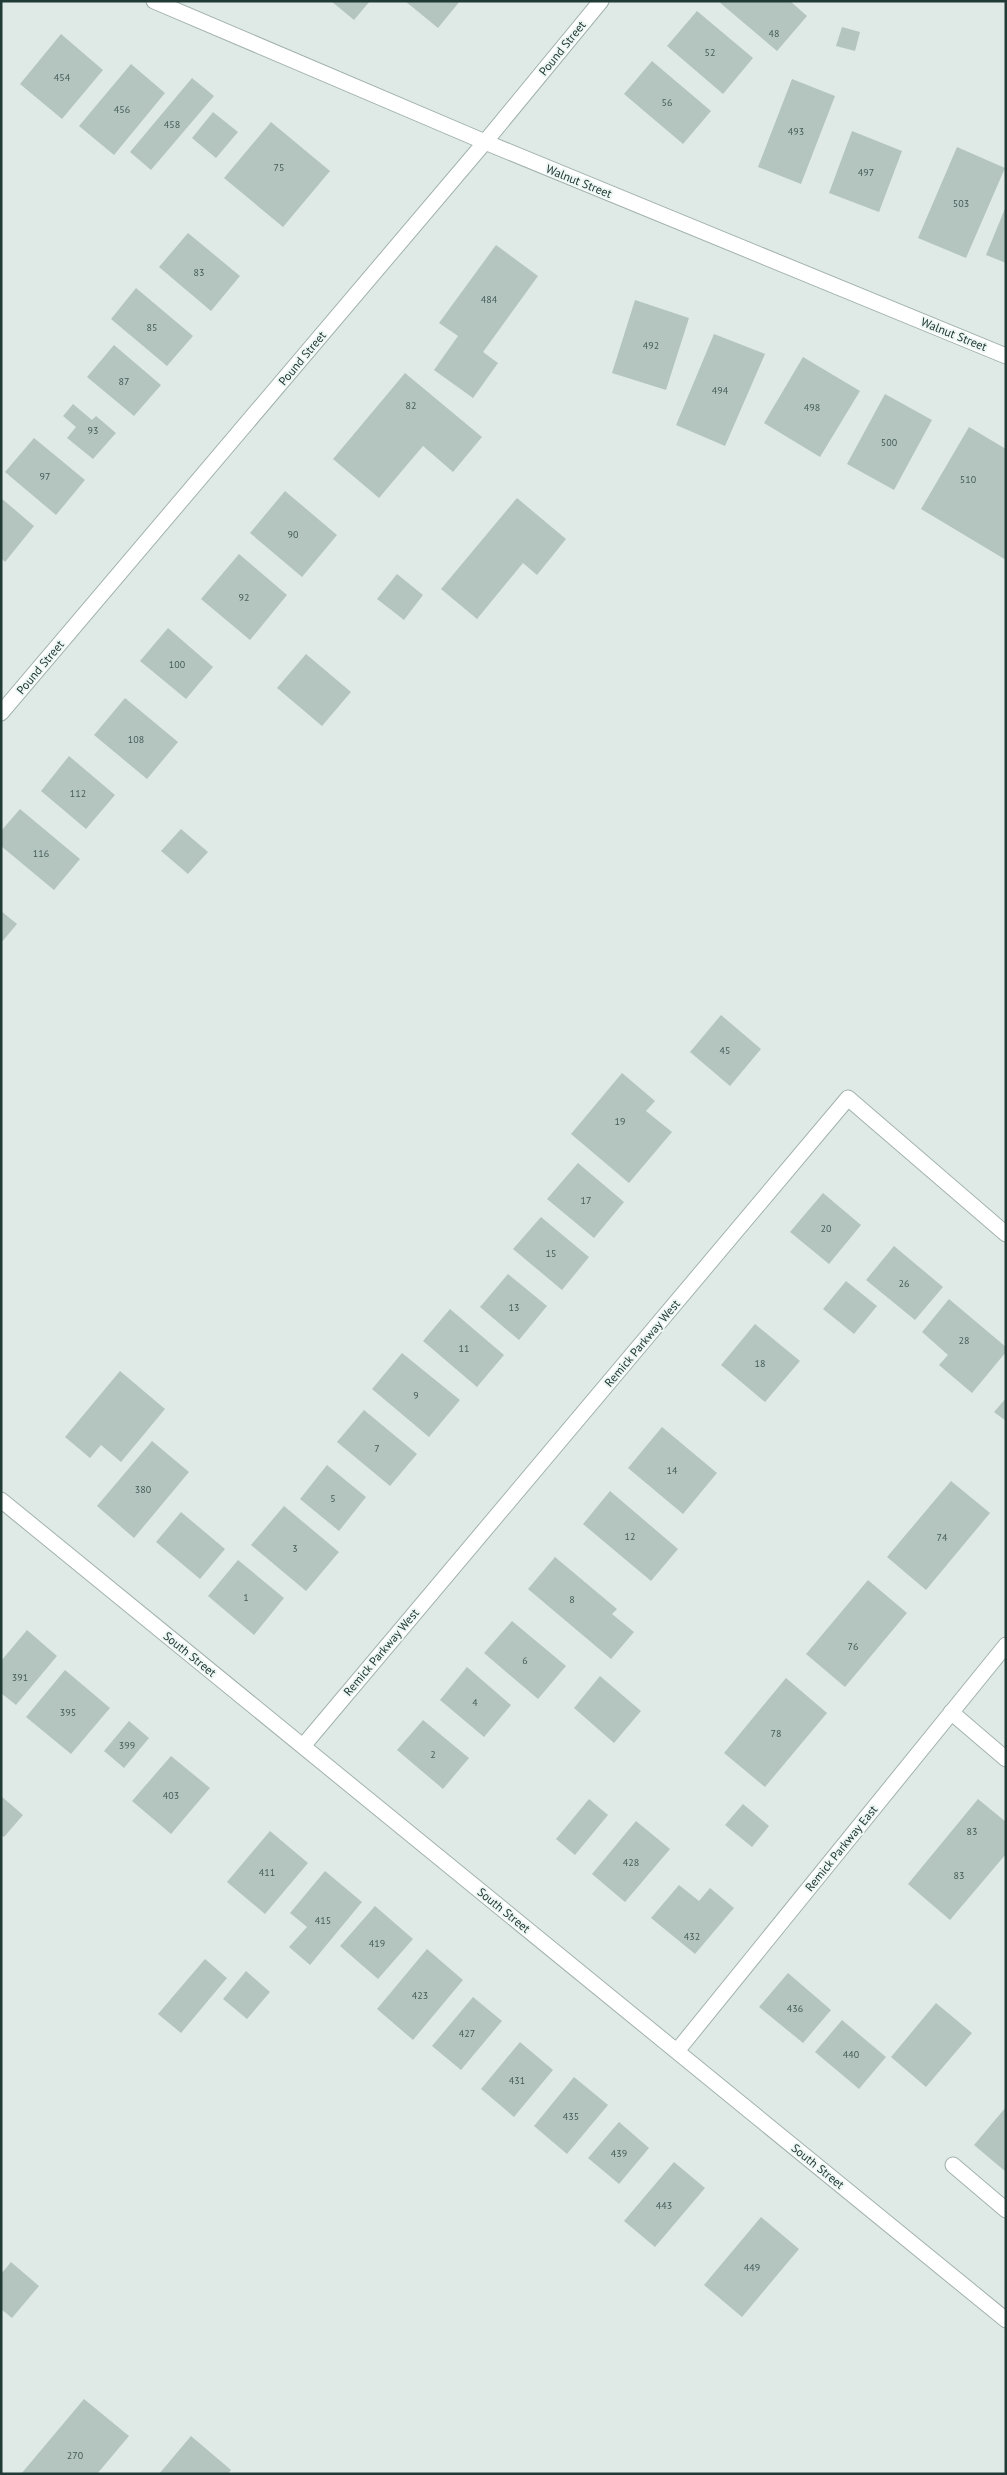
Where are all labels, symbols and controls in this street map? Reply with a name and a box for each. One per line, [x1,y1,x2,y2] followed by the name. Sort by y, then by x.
[535,18,589,78] street label: Pound Street
[769,27,779,40] house number: 48
[705,46,715,59] house number: 52
[54,71,71,84] house number: 454
[662,96,672,109] house number: 56
[114,103,130,116] house number: 456
[164,118,180,131] house number: 458
[788,125,804,138] house number: 493
[274,161,284,174] house number: 75
[544,161,614,201] street label: Walnut Street
[858,166,874,179] house number: 497
[953,197,969,210] house number: 503
[194,266,204,279] house number: 83
[481,293,498,306] house number: 484
[919,314,989,354] street label: Walnut Street
[147,321,157,334] house number: 85
[275,328,329,388] street label: Pound Street
[643,339,659,352] house number: 492
[119,375,129,388] house number: 87
[712,384,729,397] house number: 494
[406,399,416,412] house number: 82
[804,401,820,414] house number: 498
[88,424,98,437] house number: 93
[881,436,898,449] house number: 500
[40,470,50,483] house number: 97
[960,473,977,486] house number: 510
[288,528,299,541] house number: 90
[239,591,249,604] house number: 92
[13,637,67,697] street label: Pound Street
[169,658,186,671] house number: 100
[128,733,144,746] house number: 108
[70,787,86,800] house number: 112
[33,847,49,860] house number: 116
[720,1044,730,1057] house number: 45
[615,1115,625,1128] house number: 19
[581,1194,591,1207] house number: 17
[821,1222,832,1235] house number: 20
[546,1247,556,1260] house number: 15
[899,1277,909,1290] house number: 26
[601,1296,683,1390] street label: Remick Parkway West
[509,1301,519,1314] house number: 13
[959,1334,969,1347] house number: 28
[459,1342,469,1355] house number: 11
[755,1357,765,1370] house number: 18
[413,1389,419,1402] house number: 9
[374,1442,380,1455] house number: 7
[667,1464,678,1477] house number: 14
[135,1483,152,1496] house number: 380
[330,1492,336,1505] house number: 5
[625,1530,635,1543] house number: 12
[937,1531,948,1544] house number: 74
[292,1542,298,1555] house number: 3
[243,1591,249,1604] house number: 1
[569,1593,575,1606] house number: 8
[340,1605,422,1699] street label: Remick Parkway West
[161,1628,219,1680] street label: South Street
[848,1640,858,1653] house number: 76
[522,1654,528,1667] house number: 6
[12,1671,28,1684] house number: 391
[472,1696,478,1709] house number: 4
[60,1706,76,1719] house number: 395
[771,1727,781,1740] house number: 78
[119,1739,135,1752] house number: 399
[430,1748,436,1761] house number: 2
[163,1789,179,1802] house number: 403
[802,1802,880,1894] street label: Remick Parkway East
[967,1825,977,1838] house number: 83
[623,1856,639,1869] house number: 428
[259,1866,275,1879] house number: 411
[954,1869,964,1882] house number: 83
[475,1884,533,1936] street label: South Street
[315,1914,331,1927] house number: 415
[684,1930,700,1943] house number: 432
[369,1937,385,1950] house number: 419
[412,1989,428,2002] house number: 423
[787,2002,803,2015] house number: 436
[459,2027,475,2040] house number: 427
[843,2048,860,2061] house number: 440
[509,2074,525,2087] house number: 431
[563,2110,579,2123] house number: 435
[789,2140,847,2192] street label: South Street
[611,2147,627,2160] house number: 439
[656,2199,672,2212] house number: 443
[744,2261,760,2274] house number: 449
[67,2449,84,2462] house number: 270

